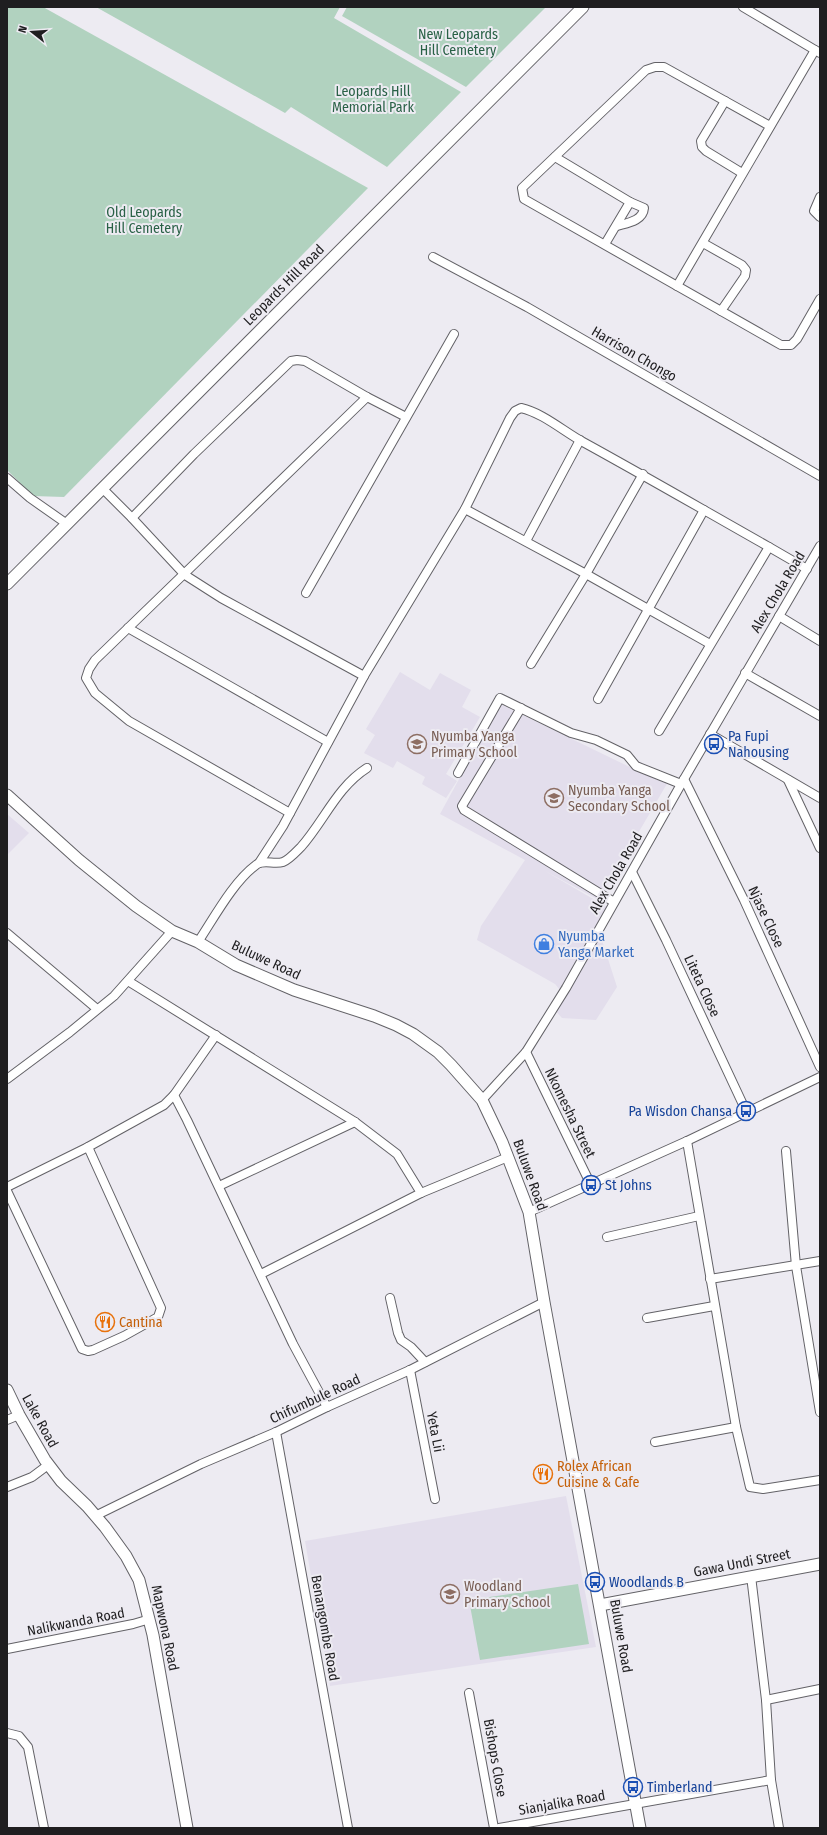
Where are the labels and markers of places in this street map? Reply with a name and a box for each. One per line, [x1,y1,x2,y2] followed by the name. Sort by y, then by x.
[431,728,518,761] place label: Nyumba Yanga Primary School
[728,728,789,761] place label: Pa Fupi Nahousing
[406,733,428,755] school or university icon: Nyumba Yanga Primary School
[703,733,725,755] bus stop icon: Pa Fupi Nahousing
[568,782,670,815] place label: Nyumba Yanga Secondary School
[543,787,565,809] school or university icon: Nyumba Yanga Secondary School
[558,928,635,961] place label: Nyumba Yanga Market
[533,933,555,955] shop icon: Nyumba Yanga Market
[735,1100,757,1122] bus stop icon: Pa Wisdon Chansa
[628,1103,732,1120] place label: Pa Wisdon Chansa
[580,1174,602,1196] bus stop icon: St Johns
[605,1177,652,1194] place label: St Johns
[94,1311,116,1333] restaurant icon: Cantina
[119,1314,163,1331] place label: Cantina
[557,1458,639,1491] place label: Rolex African Cuisine & Cafe
[532,1463,554,1485] restaurant icon: Rolex African Cuisine & Cafe
[584,1571,606,1593] bus stop icon: Woodlands B
[609,1574,684,1591] place label: Woodlands B
[464,1578,551,1611] place label: Woodland Primary School
[439,1583,461,1605] school or university icon: Woodland Primary School
[622,1776,644,1798] bus stop icon: Timberland
[647,1779,712,1796] place label: Timberland

